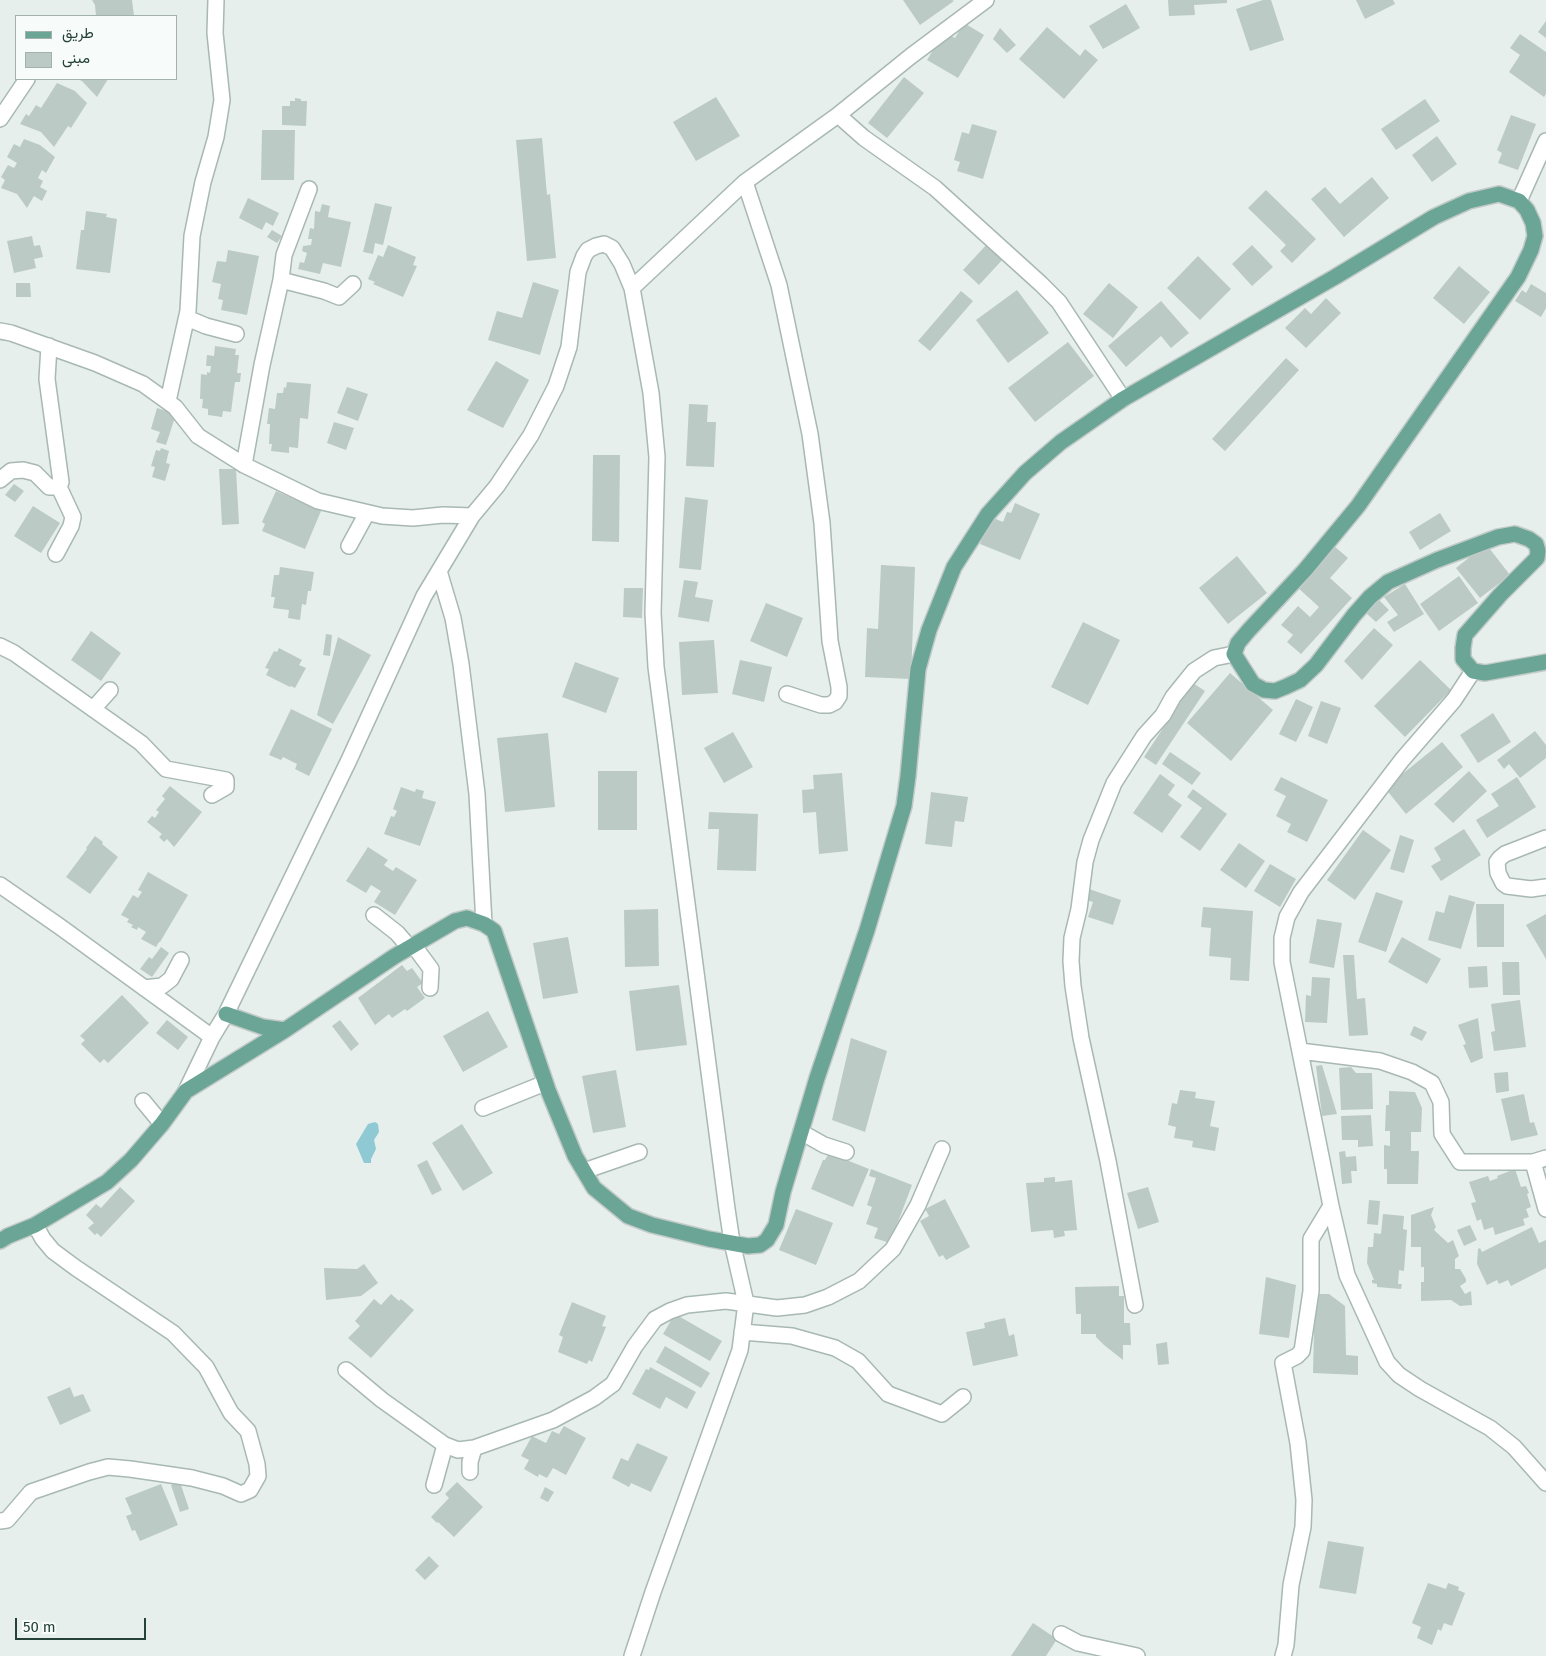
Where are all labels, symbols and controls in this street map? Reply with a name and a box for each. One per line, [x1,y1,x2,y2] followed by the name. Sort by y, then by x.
[15,15,178,80] legend
[62,24,94,42] text: طريق
[62,49,90,67] text: مبنى
[18,1608,149,1640] scale bar
[23,1618,56,1636] text: 50 m

